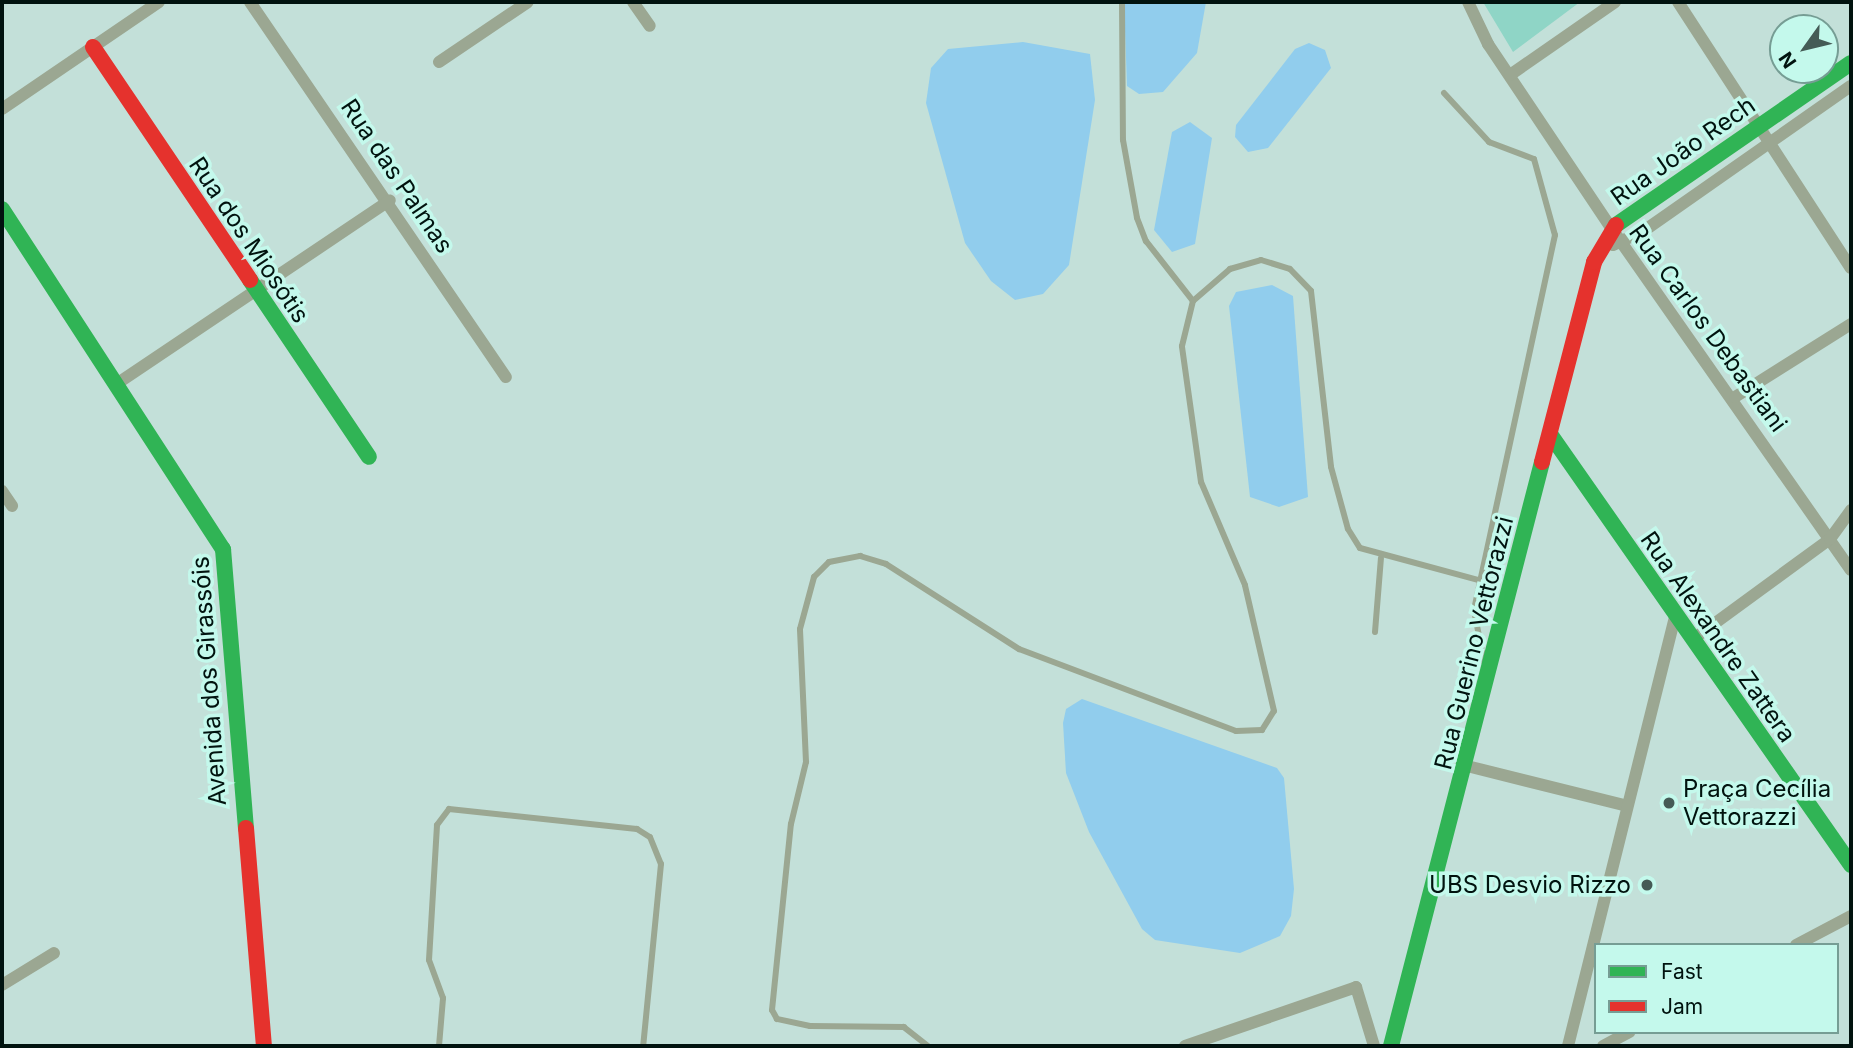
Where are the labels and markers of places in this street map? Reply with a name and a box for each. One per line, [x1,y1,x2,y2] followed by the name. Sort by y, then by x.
[1683,775,1831,831] place label: Praça Cecília Vettorazzi
[1661,795,1677,811] marker: Praça Cecília Vettorazzi
[1429,871,1631,899] place label: UBS Desvio Rizzo
[1637,875,1657,895] marker: UBS Desvio Rizzo

